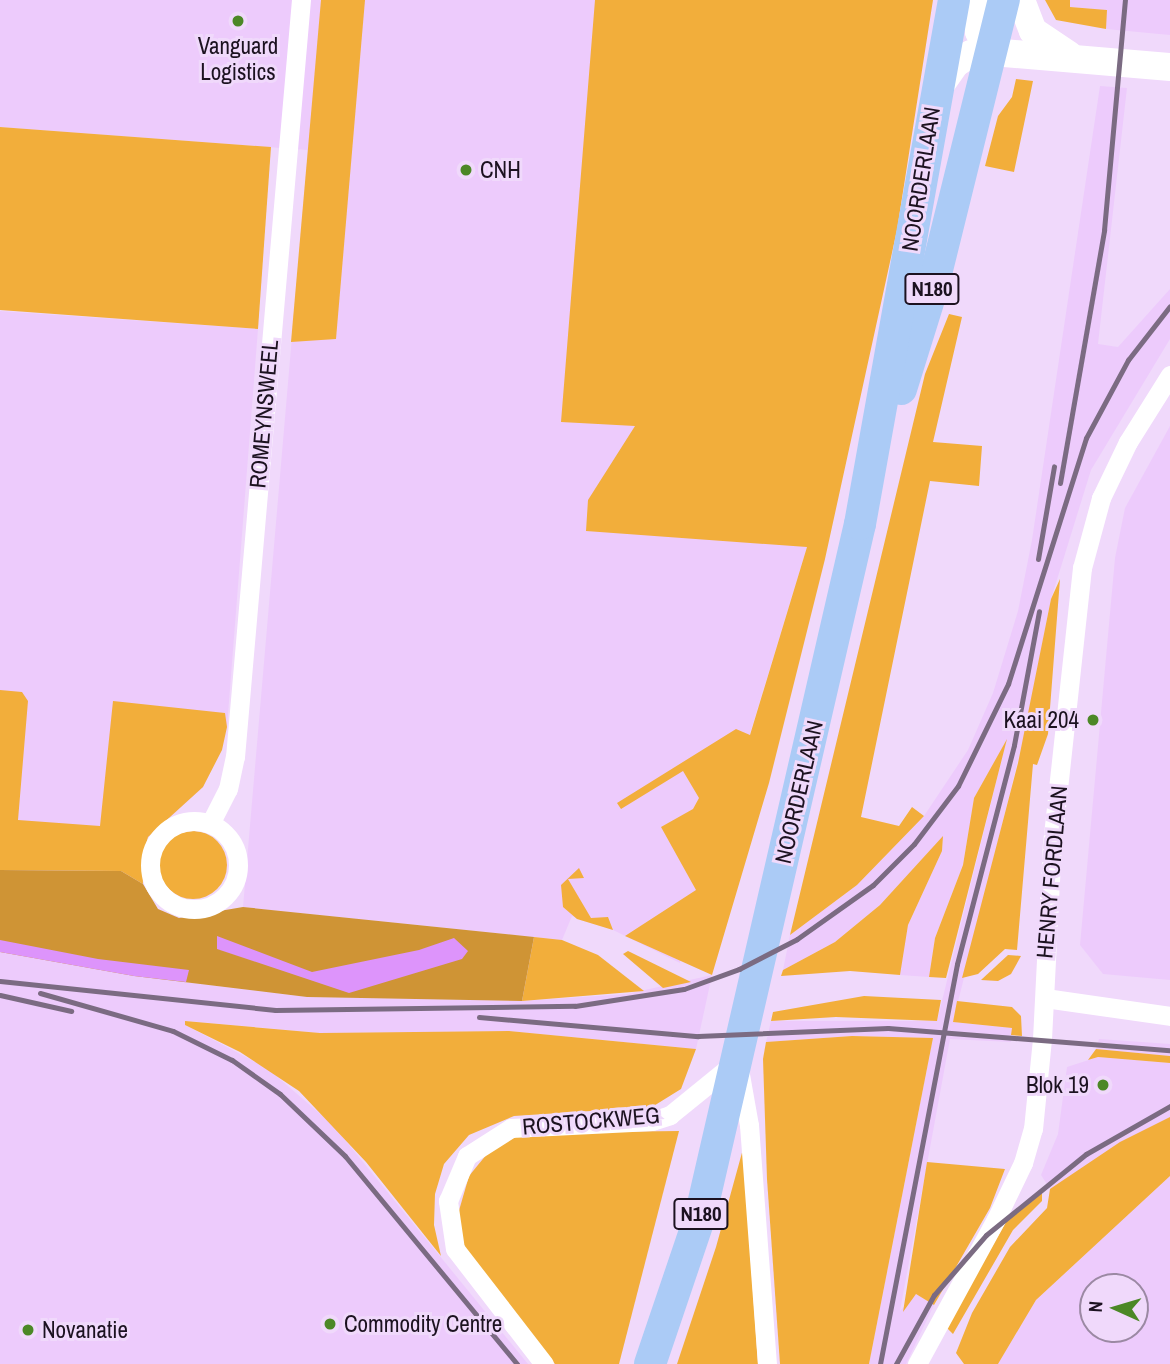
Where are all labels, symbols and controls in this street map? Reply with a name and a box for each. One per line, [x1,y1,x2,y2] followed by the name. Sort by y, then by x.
[230,13,246,29] marker: Vanguard Logistics
[198,32,278,86] place label: Vanguard Logistics
[896,105,946,253] street label: NOORDERLAAN
[480,156,521,184] place label: CNH
[458,162,474,178] marker: CNH
[904,272,960,306] road number: N180
[244,339,284,489] street label: ROMEYNSWEEL
[1003,706,1079,734] place label: Kaai 204
[1085,712,1101,728] marker: Kaai 204
[769,718,829,866] street label: NOORDERLAAN
[1031,784,1073,960] street label: HENRY FORDLAAN
[1026,1071,1089,1099] place label: Blok 19
[1095,1077,1111,1093] marker: Blok 19
[521,1101,661,1141] street label: ROSTOCKWEG
[673,1196,729,1232] road number: N180
[1079,1273,1149,1343] north arrow
[1082,1300,1108,1313] text: N
[344,1310,502,1338] place label: Commodity Centre
[42,1316,128,1344] place label: Novanatie
[322,1316,338,1332] marker: Commodity Centre
[20,1322,36,1338] marker: Novanatie

